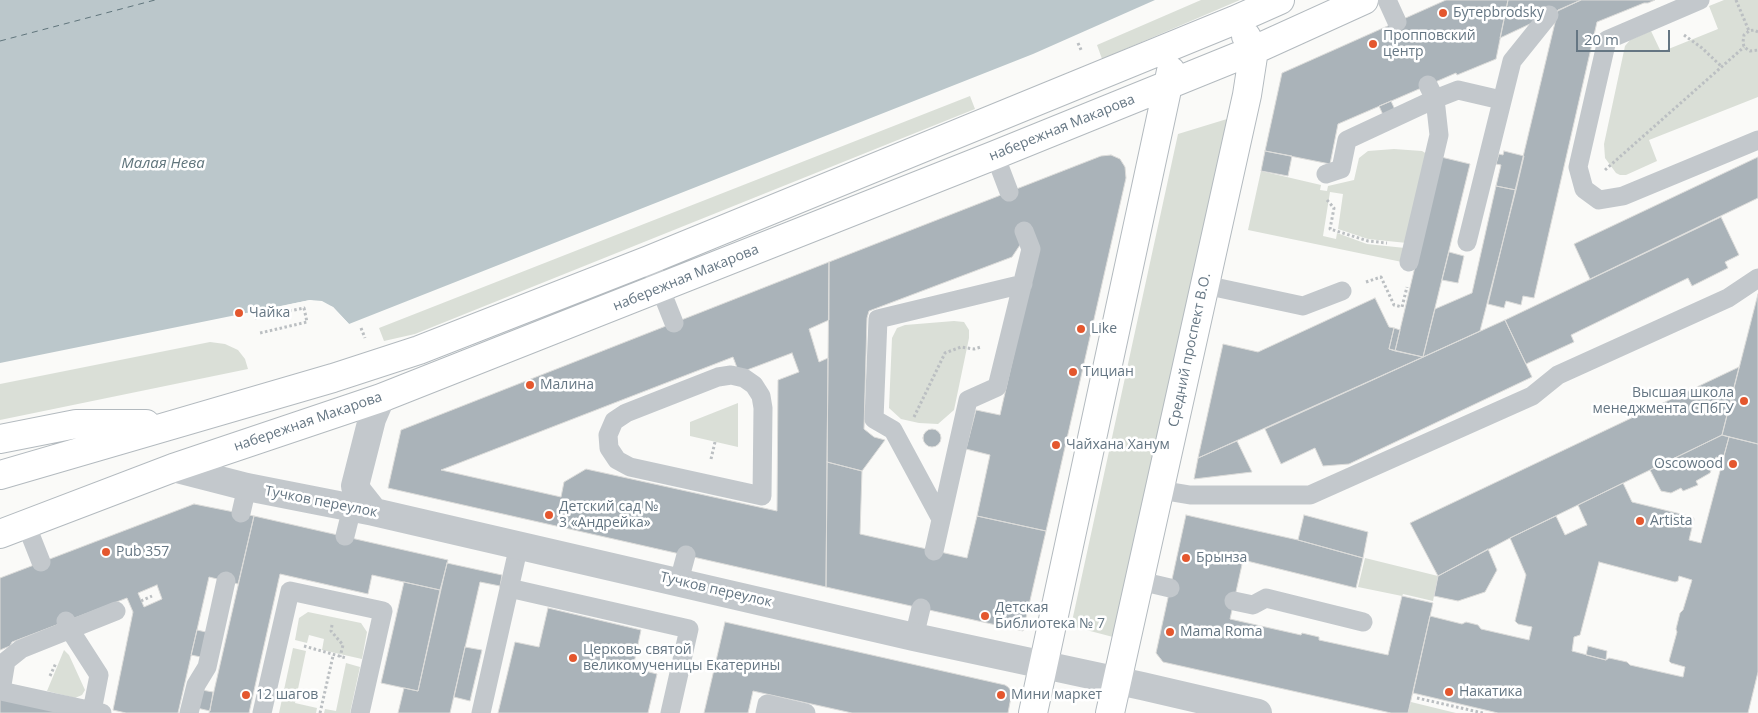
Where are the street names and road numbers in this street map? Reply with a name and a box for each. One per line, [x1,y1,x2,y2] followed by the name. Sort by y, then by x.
[987,91,1137,165] street label: набережная Макарова
[611,241,761,315] street label: набережная Макарова
[1165,271,1215,429] street label: Средний проспект В.О.
[232,389,384,455] street label: набережная Макарова
[263,483,379,521] street label: Тучков переулок
[658,569,774,611] street label: Тучков переулок

